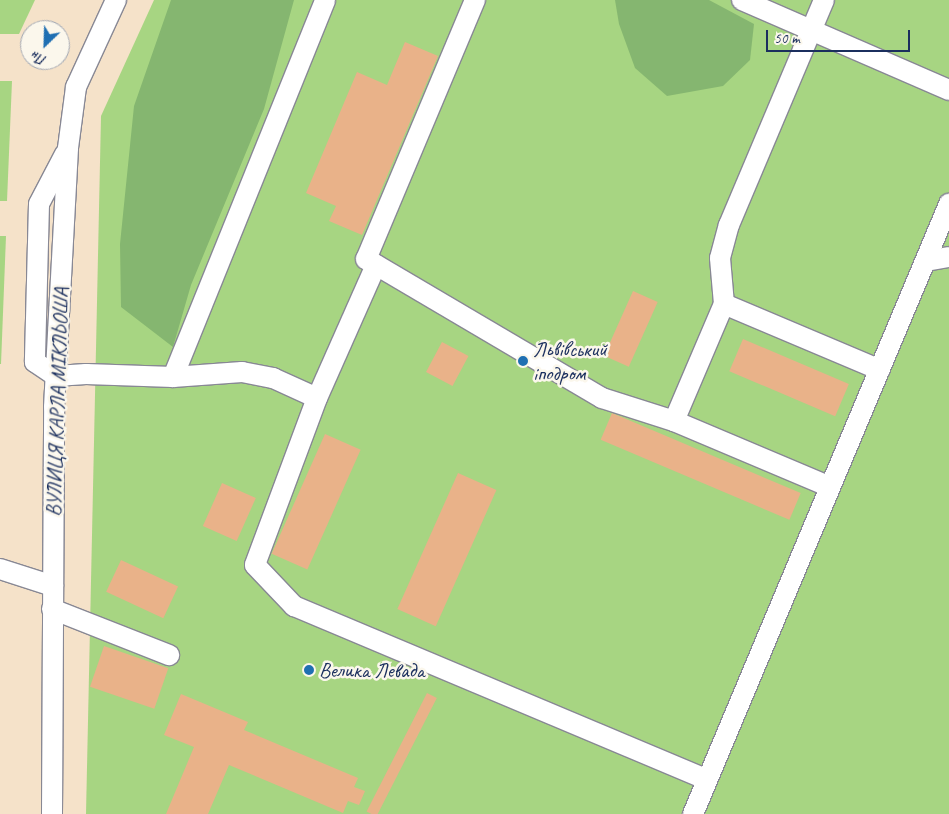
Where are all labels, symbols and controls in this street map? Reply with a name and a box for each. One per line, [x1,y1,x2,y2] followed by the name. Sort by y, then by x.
[20,20,70,70] north arrow
[769,20,913,52] scale bar
[774,29,800,48] text: 50 m
[29,48,49,69] text: Пн
[40,287,74,517] street label: ВУЛИЦЯ КАРЛА МІКЛЬОША
[533,336,607,386] place label: Львівський іподром
[517,355,529,367] marker: Львівський іподром
[319,657,424,683] place label: Велика Левада
[303,664,315,676] marker: Велика Левада

